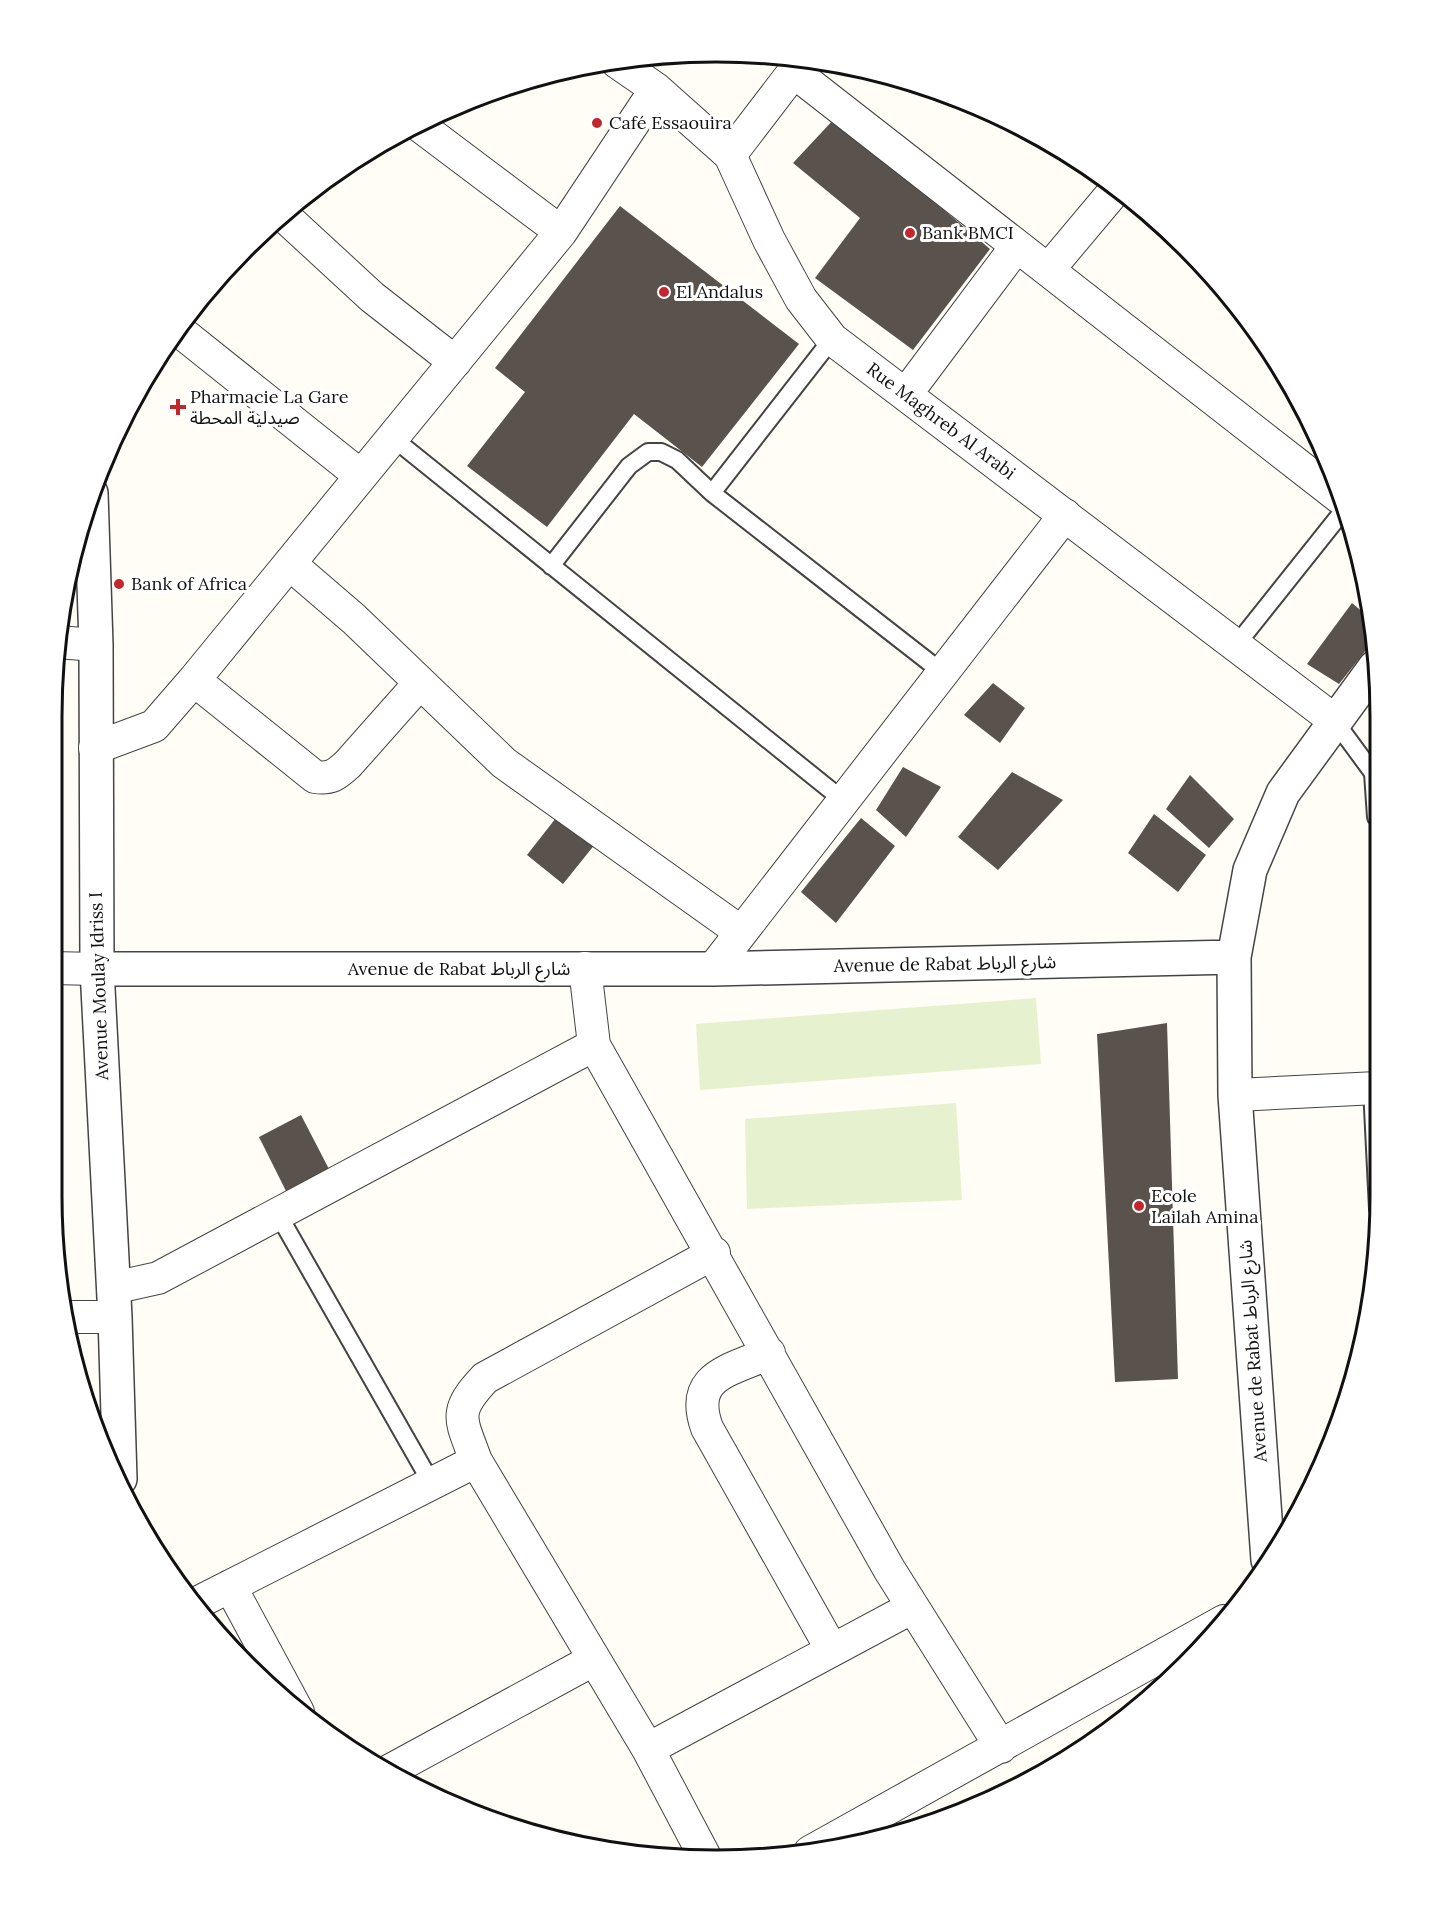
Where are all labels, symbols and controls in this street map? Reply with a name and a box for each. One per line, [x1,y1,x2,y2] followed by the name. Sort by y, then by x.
[609,111,732,134] place label: Café Essaouira
[590,116,604,130] marker: Café Essaouira
[922,221,1014,244] place label: Bank BMCI
[903,226,917,240] marker: Bank BMCI
[676,280,763,303] place label: El Andalus
[657,285,671,299] marker: El Andalus
[862,357,1020,484] street label: Rue Maghreb Al Arabi
[190,385,349,429] place label: Pharmacie La Gare صيدلية المحطة
[171,400,185,414] marker: Pharmacie La Gare صيدلية المحطة
[131,572,247,595] place label: Bank of Africa
[112,577,126,591] marker: Bank of Africa
[84,891,113,1082] street label: Avenue Moulay Idriss I
[832,950,1057,980] street label: Avenue de Rabat شارع الرباط
[347,957,570,983] street label: Avenue de Rabat شارع الرباط
[1151,1184,1258,1228] place label: Ecole Lailah Amina
[1132,1199,1146,1213] marker: Ecole Lailah Amina
[1233,1239,1275,1464] street label: Avenue de Rabat شارع الرباط

